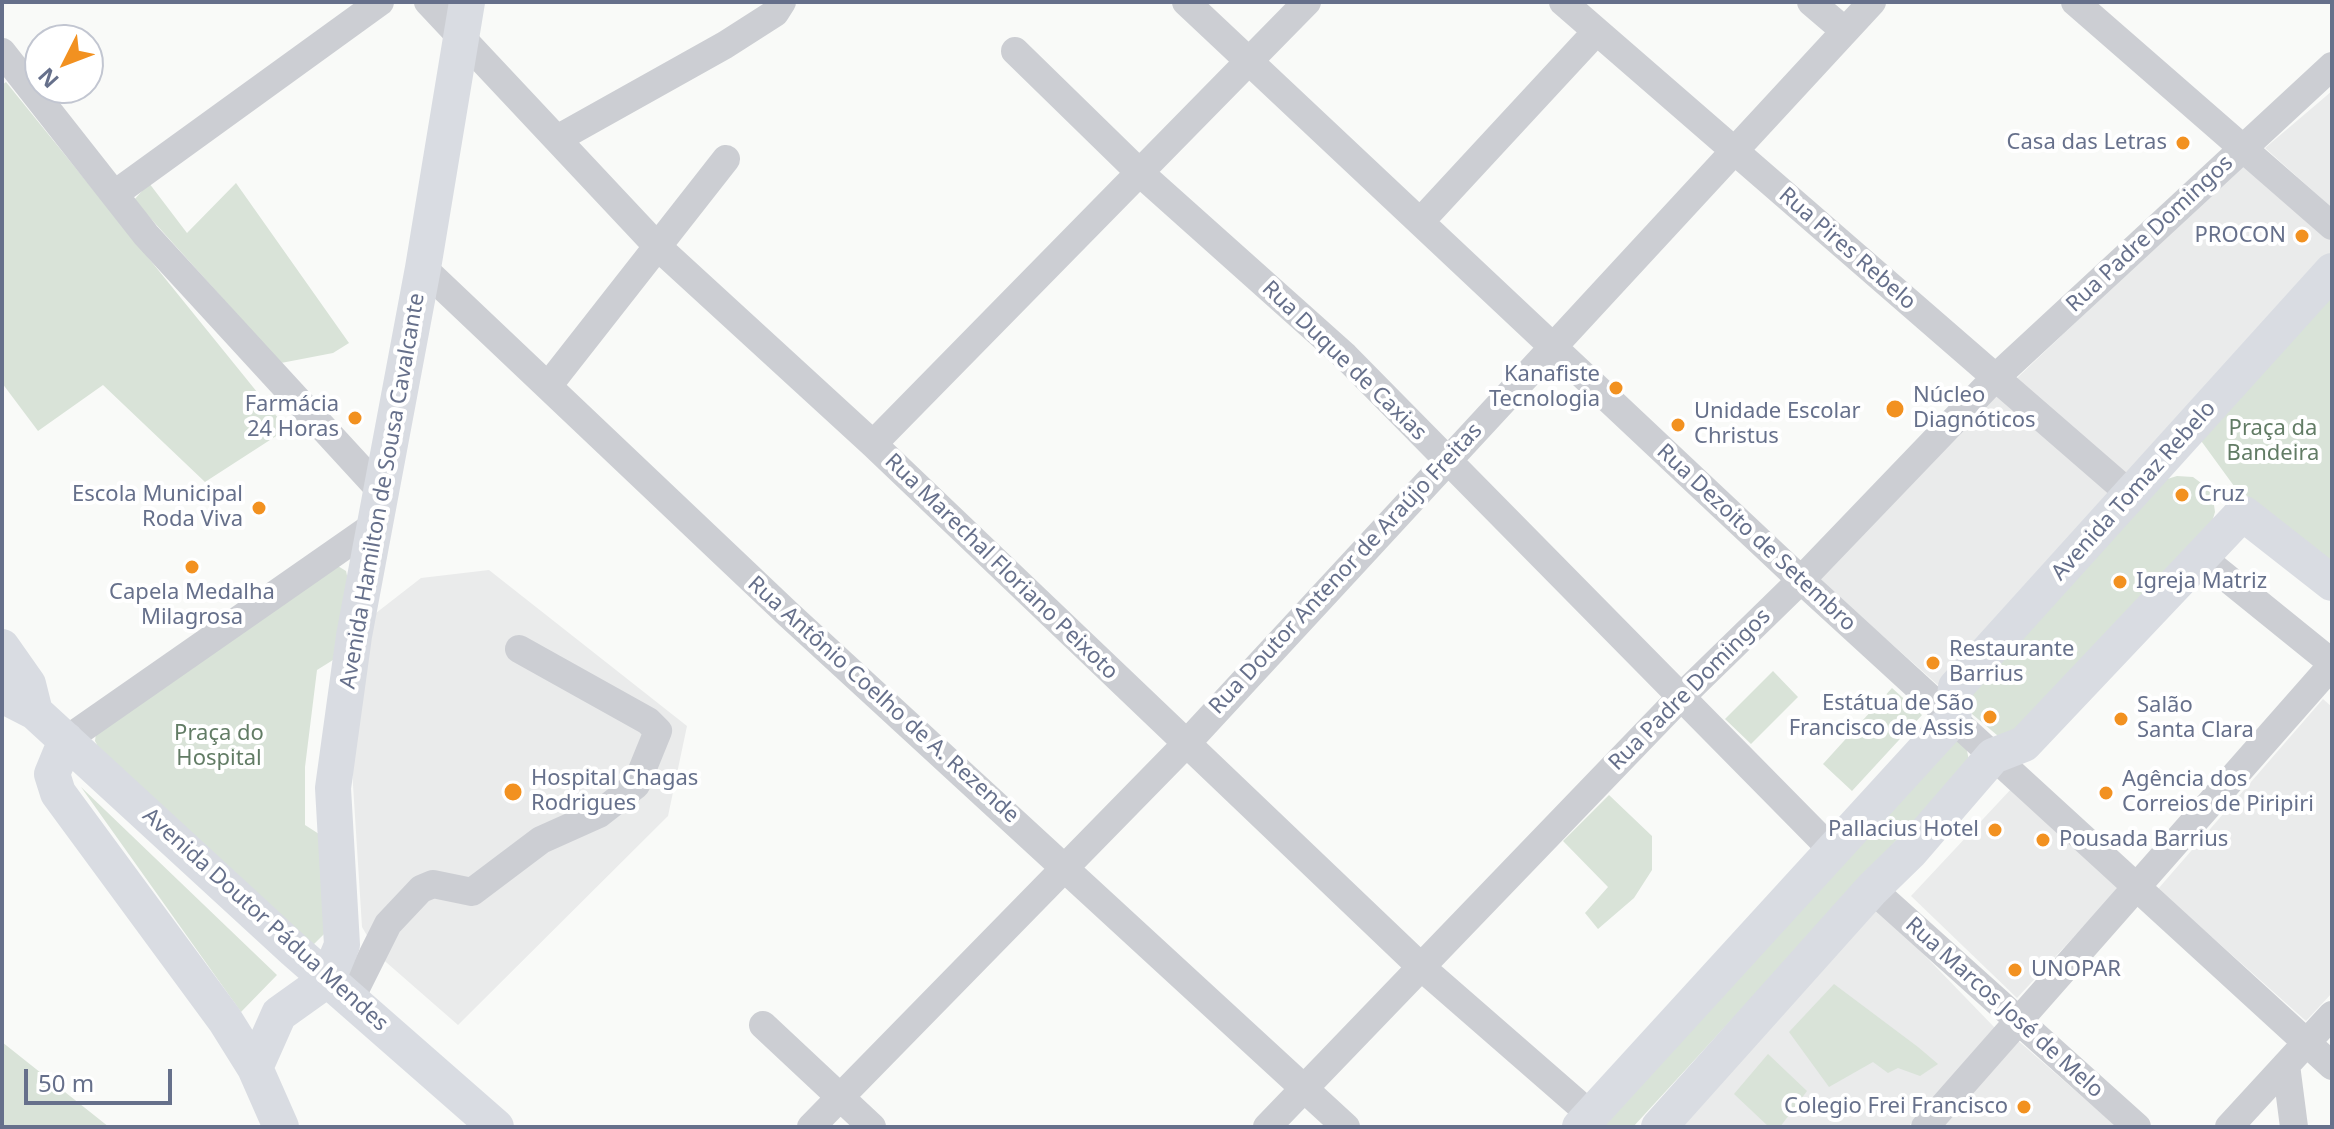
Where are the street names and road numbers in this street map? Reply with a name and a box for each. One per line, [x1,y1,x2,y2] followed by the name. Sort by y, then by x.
[2061,150,2239,318] street label: Rua Padre Domingos
[1773,182,1921,316] street label: Rua Pires Rebelo
[1256,276,1432,446] street label: Rua Duque de Caxias
[335,291,431,691] street label: Avenida Hamilton de Sousa Cavalcante
[2046,396,2222,586] street label: Avenida Tomaz Rebelo
[1204,418,1488,720] street label: Rua Doutor Antenor de Araújo Freitas
[1651,439,1861,637] street label: Rua Dezoito de Setembro
[879,448,1123,686] street label: Rua Marechal Floriano Peixoto
[742,571,1024,829] street label: Rua Antônio Coelho de A. Rezende
[1604,604,1776,776] street label: Rua Padre Domingos
[137,803,393,1037] street label: Avenida Doutor Pádua Mendes
[1900,912,2108,1104] street label: Rua Marcos José de Melo

